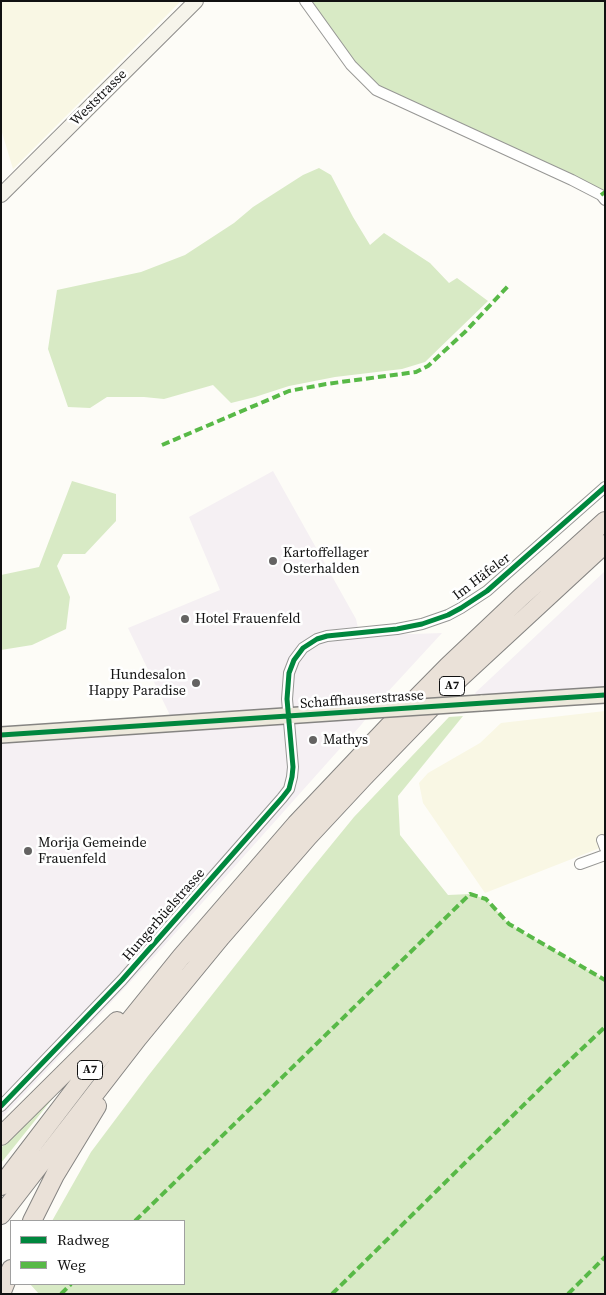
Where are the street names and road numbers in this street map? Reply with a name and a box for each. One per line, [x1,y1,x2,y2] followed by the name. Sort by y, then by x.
[67,66,131,130] street label: Weststrasse
[450,550,514,604] street label: Im Häfeler
[440,676,464,696] road number: A7
[300,687,424,713] street label: Schaffhauserstrasse
[119,865,209,965] street label: Hungerbüelstrasse
[78,1060,102,1080] road number: A7

